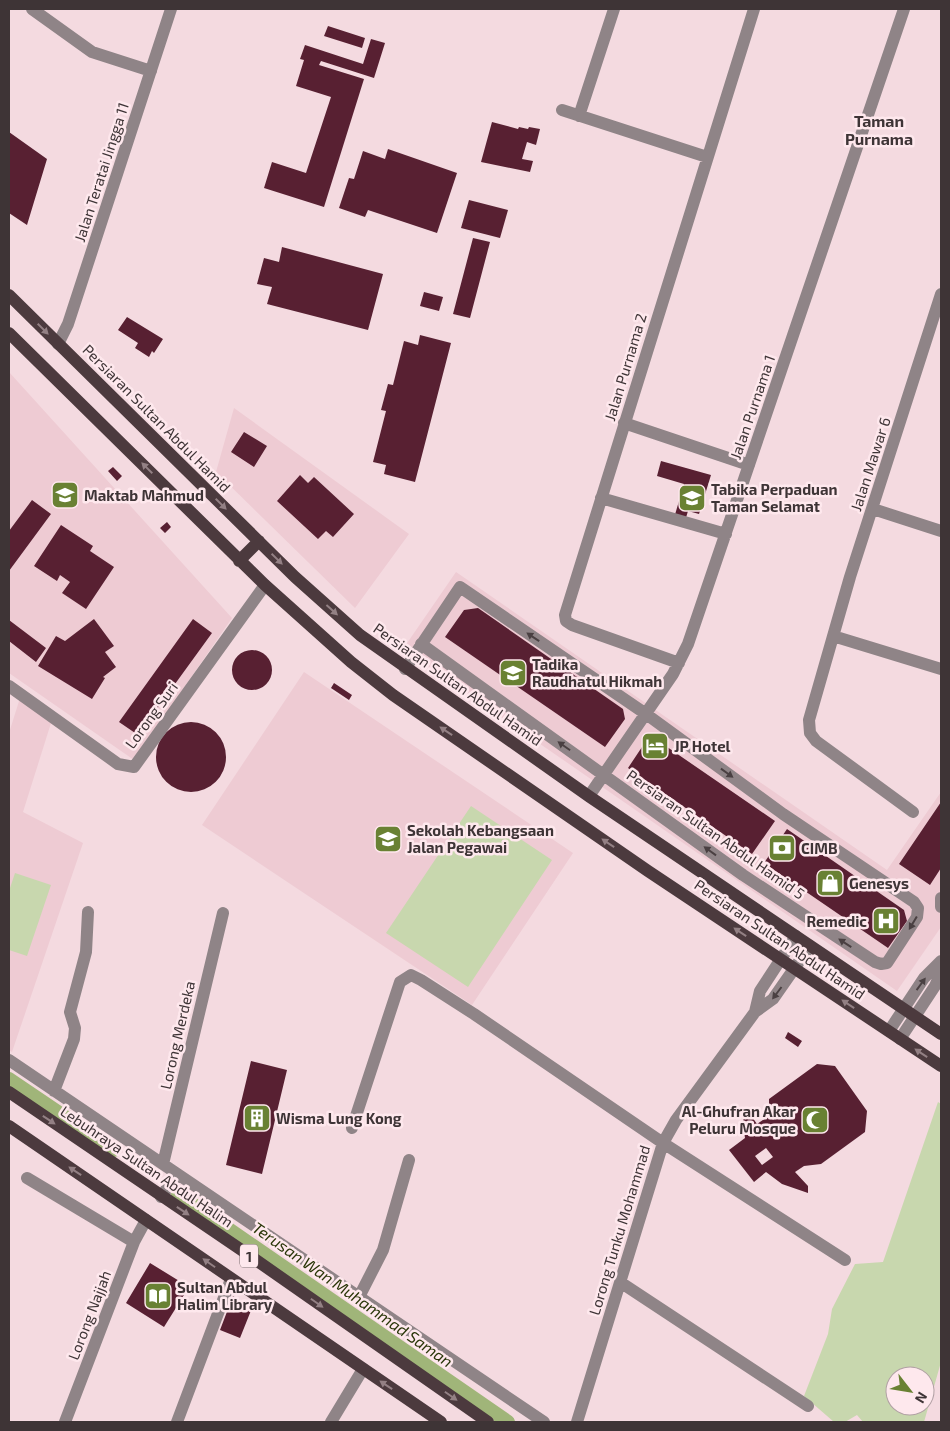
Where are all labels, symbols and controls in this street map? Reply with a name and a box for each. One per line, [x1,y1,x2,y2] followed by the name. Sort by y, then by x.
[70,100,132,244] street label: Jalan Teratai Jingga 11
[845,111,913,148] district label: Taman Purnama
[600,311,650,423] street label: Jalan Purnama 2
[37,323,49,335] one-way arrow
[79,340,235,496] street label: Persiaran Sultan Abdul Hamid
[726,352,778,462] street label: Jalan Purnama 1
[846,415,894,513] street label: Jalan Mawar 6
[141,462,153,474] one-way arrow
[50,480,80,510] school or university icon: Maktab Mahmud
[711,480,838,515] place label: Tabika Perpaduan Taman Selamat
[677,483,707,513] school or university icon: Tabika Perpaduan Taman Selamat
[84,486,204,504] place label: Maktab Mahmud
[215,498,227,510] one-way arrow
[271,553,283,565] one-way arrow
[325,604,338,615] one-way arrow
[370,619,546,749] street label: Persiaran Sultan Abdul Hamid
[526,632,540,642] one-way arrow
[532,655,662,690] place label: Tadika Raudhatul Hikmah
[498,658,528,688] school or university icon: Tadika Raudhatul Hikmah
[121,678,181,752] street label: Lorong Suri
[439,726,453,736] one-way arrow
[640,731,670,761] hotel icon: JP Hotel
[674,737,731,755] place label: JP Hotel
[558,741,571,751] one-way arrow
[624,765,808,903] street label: Persiaran Sultan Abdul Hamid 5
[721,768,734,778] one-way arrow
[407,821,554,856] place label: Sekolah Kebangsaan Jalan Pegawai
[373,824,403,854] school or university icon: Sekolah Kebangsaan Jalan Pegawai
[767,833,797,863] bank icon: CIMB
[601,838,615,848] one-way arrow
[801,839,838,857] place label: CIMB
[704,846,717,857] one-way arrow
[815,868,845,898] shop icon: Genesys
[849,874,909,893] place label: Genesys
[691,875,869,1003] street label: Persiaran Sultan Abdul Hamid
[871,906,901,936] hospital icon: Remedic
[807,912,867,930] place label: Remedic
[908,916,918,929] one-way arrow
[733,927,747,937] one-way arrow
[838,938,851,947] one-way arrow
[916,977,926,990] one-way arrow
[156,979,198,1091] street label: Lorong Merdeka
[772,986,782,1000] one-way arrow
[841,999,855,1009] one-way arrow
[914,1048,927,1058] one-way arrow
[57,1101,237,1231] street label: Lebuhraya Sultan Abdul Halim
[682,1102,797,1137] place label: Al-Ghufran Akar Peluru Mosque
[242,1103,272,1133] building icon: Wisma Lung Kong
[800,1105,830,1135] mosque icon: Al-Ghufran Akar Peluru Mosque
[276,1109,402,1127] place label: Wisma Lung Kong
[42,1115,56,1125] one-way arrow
[585,1143,653,1317] street label: Lorong Tunku Mohammad
[68,1166,82,1176] one-way arrow
[177,1206,190,1216] one-way arrow
[249,1217,457,1371] water label: Terusan Wan Muhammad Saman
[240,1244,258,1268] road number: 1
[202,1258,216,1268] one-way arrow
[64,1268,115,1363] street label: Lorong Najjah
[177,1278,273,1314] place label: Sultan Abdul Halim Library
[143,1281,173,1311] library icon: Sultan Abdul Halim Library
[311,1298,324,1308] one-way arrow
[885,1366,935,1416] north arrow
[379,1380,393,1390] one-way arrow
[912,1389,931,1407] text: N
[444,1391,457,1401] one-way arrow

